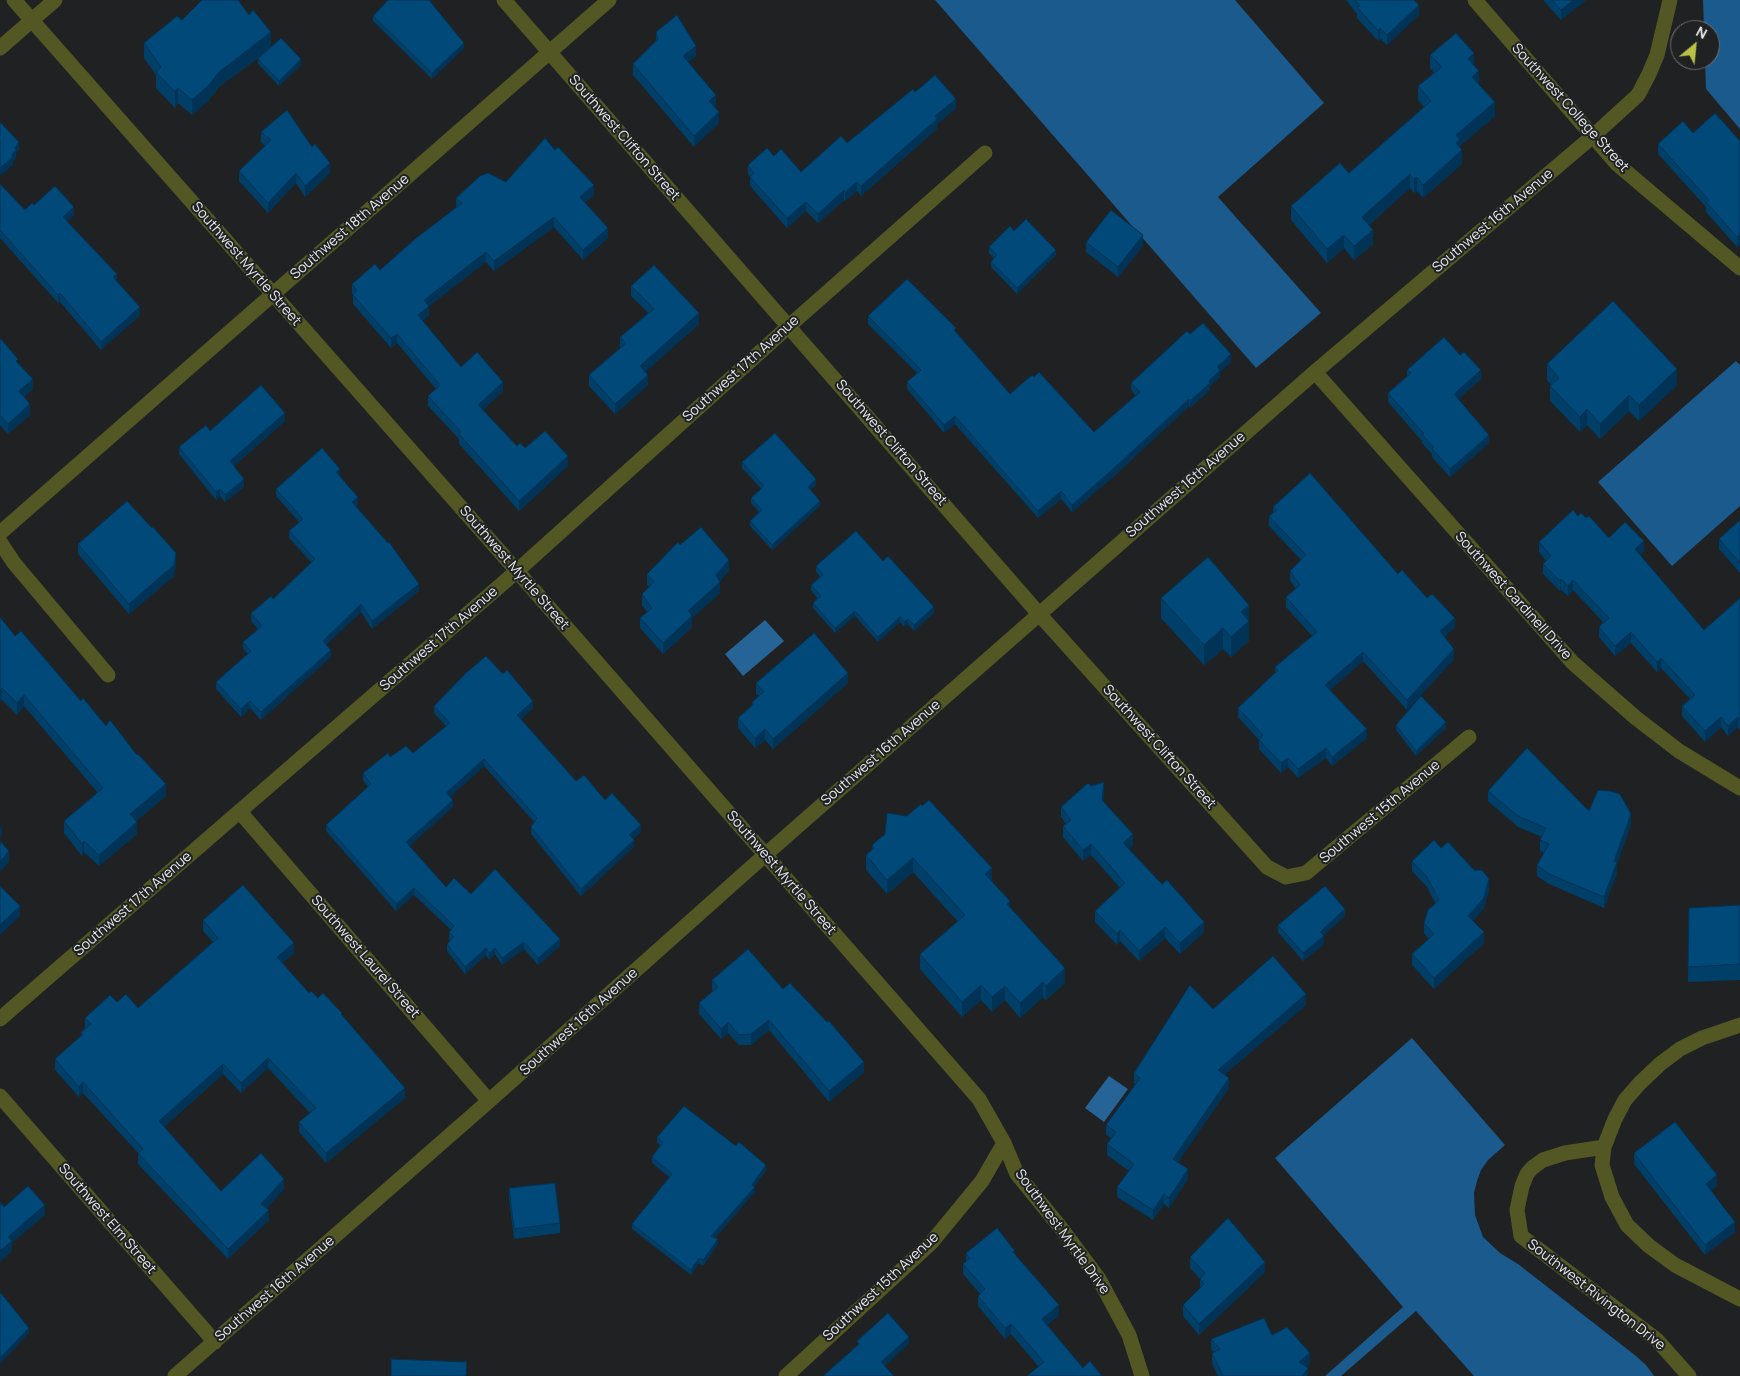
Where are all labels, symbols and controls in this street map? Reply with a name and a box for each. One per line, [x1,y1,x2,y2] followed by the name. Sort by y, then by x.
[1670,20,1720,70] north arrow
[1693,21,1711,43] text: N
[1508,40,1632,176] street label: Southwest College Street
[565,72,683,204] street label: Southwest Clifton Street
[1429,166,1557,276] street label: Southwest 16th Avenue
[287,171,413,283] street label: Southwest 18th Avenue
[188,199,304,329] street label: Southwest Myrtle Street
[679,312,803,426] street label: Southwest 17th Avenue
[832,377,950,509] street label: Southwest Clifton Street
[1123,429,1249,541] street label: Southwest 16th Avenue
[456,503,572,633] street label: Southwest Myrtle Street
[1451,529,1575,663] street label: Southwest Cardinell Drive
[377,583,501,695] street label: Southwest 17th Avenue
[1099,682,1219,812] street label: Southwest Clifton Street
[818,697,944,809] street label: Southwest 16th Avenue
[1316,757,1444,867] street label: Southwest 15th Avenue
[723,808,839,938] street label: Southwest Myrtle Street
[71,848,195,960] street label: Southwest 17th Avenue
[307,892,423,1022] street label: Southwest Laurel Street
[517,965,641,1079] street label: Southwest 16th Avenue
[55,1160,159,1278] street label: Southwest Elm Street
[1011,1166,1113,1298] street label: Southwest Myrtle Drive
[820,1229,942,1345] street label: Southwest 15th Avenue
[212,1233,338,1345] street label: Southwest 16th Avenue
[1524,1236,1668,1354] street label: Southwest Rivington Drive

